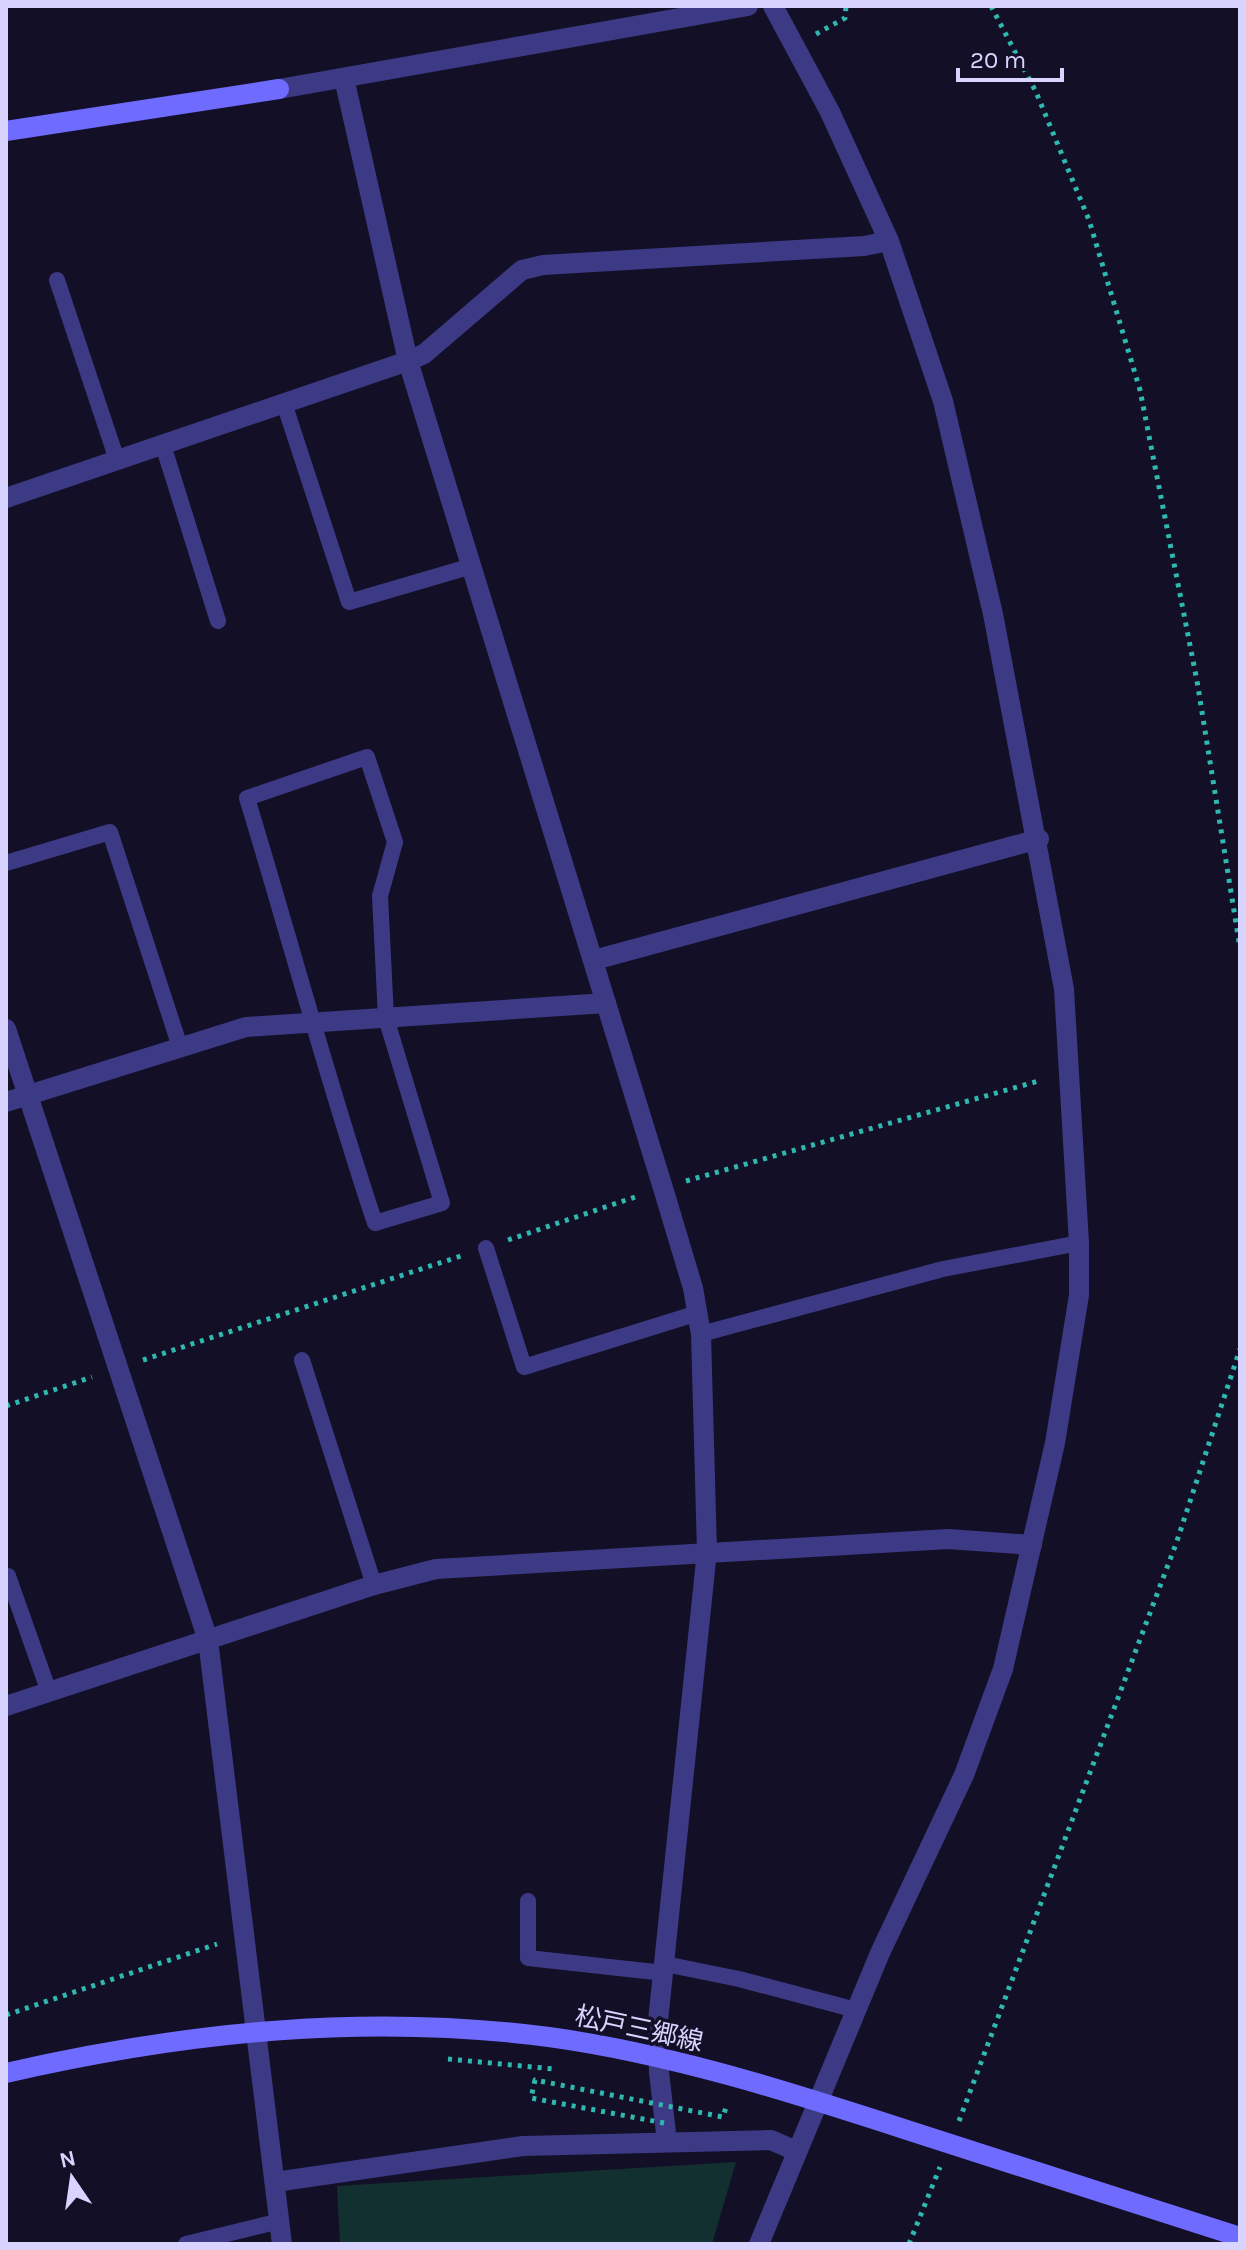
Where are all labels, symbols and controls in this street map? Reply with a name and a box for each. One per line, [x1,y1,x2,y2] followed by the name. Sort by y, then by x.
[958,32,1062,82] scale bar
[970,46,1026,74] text: 20 m
[572,2000,706,2058] street label: 松戸三郷線
[32,2138,112,2218] north arrow
[57,2145,78,2174] text: N

